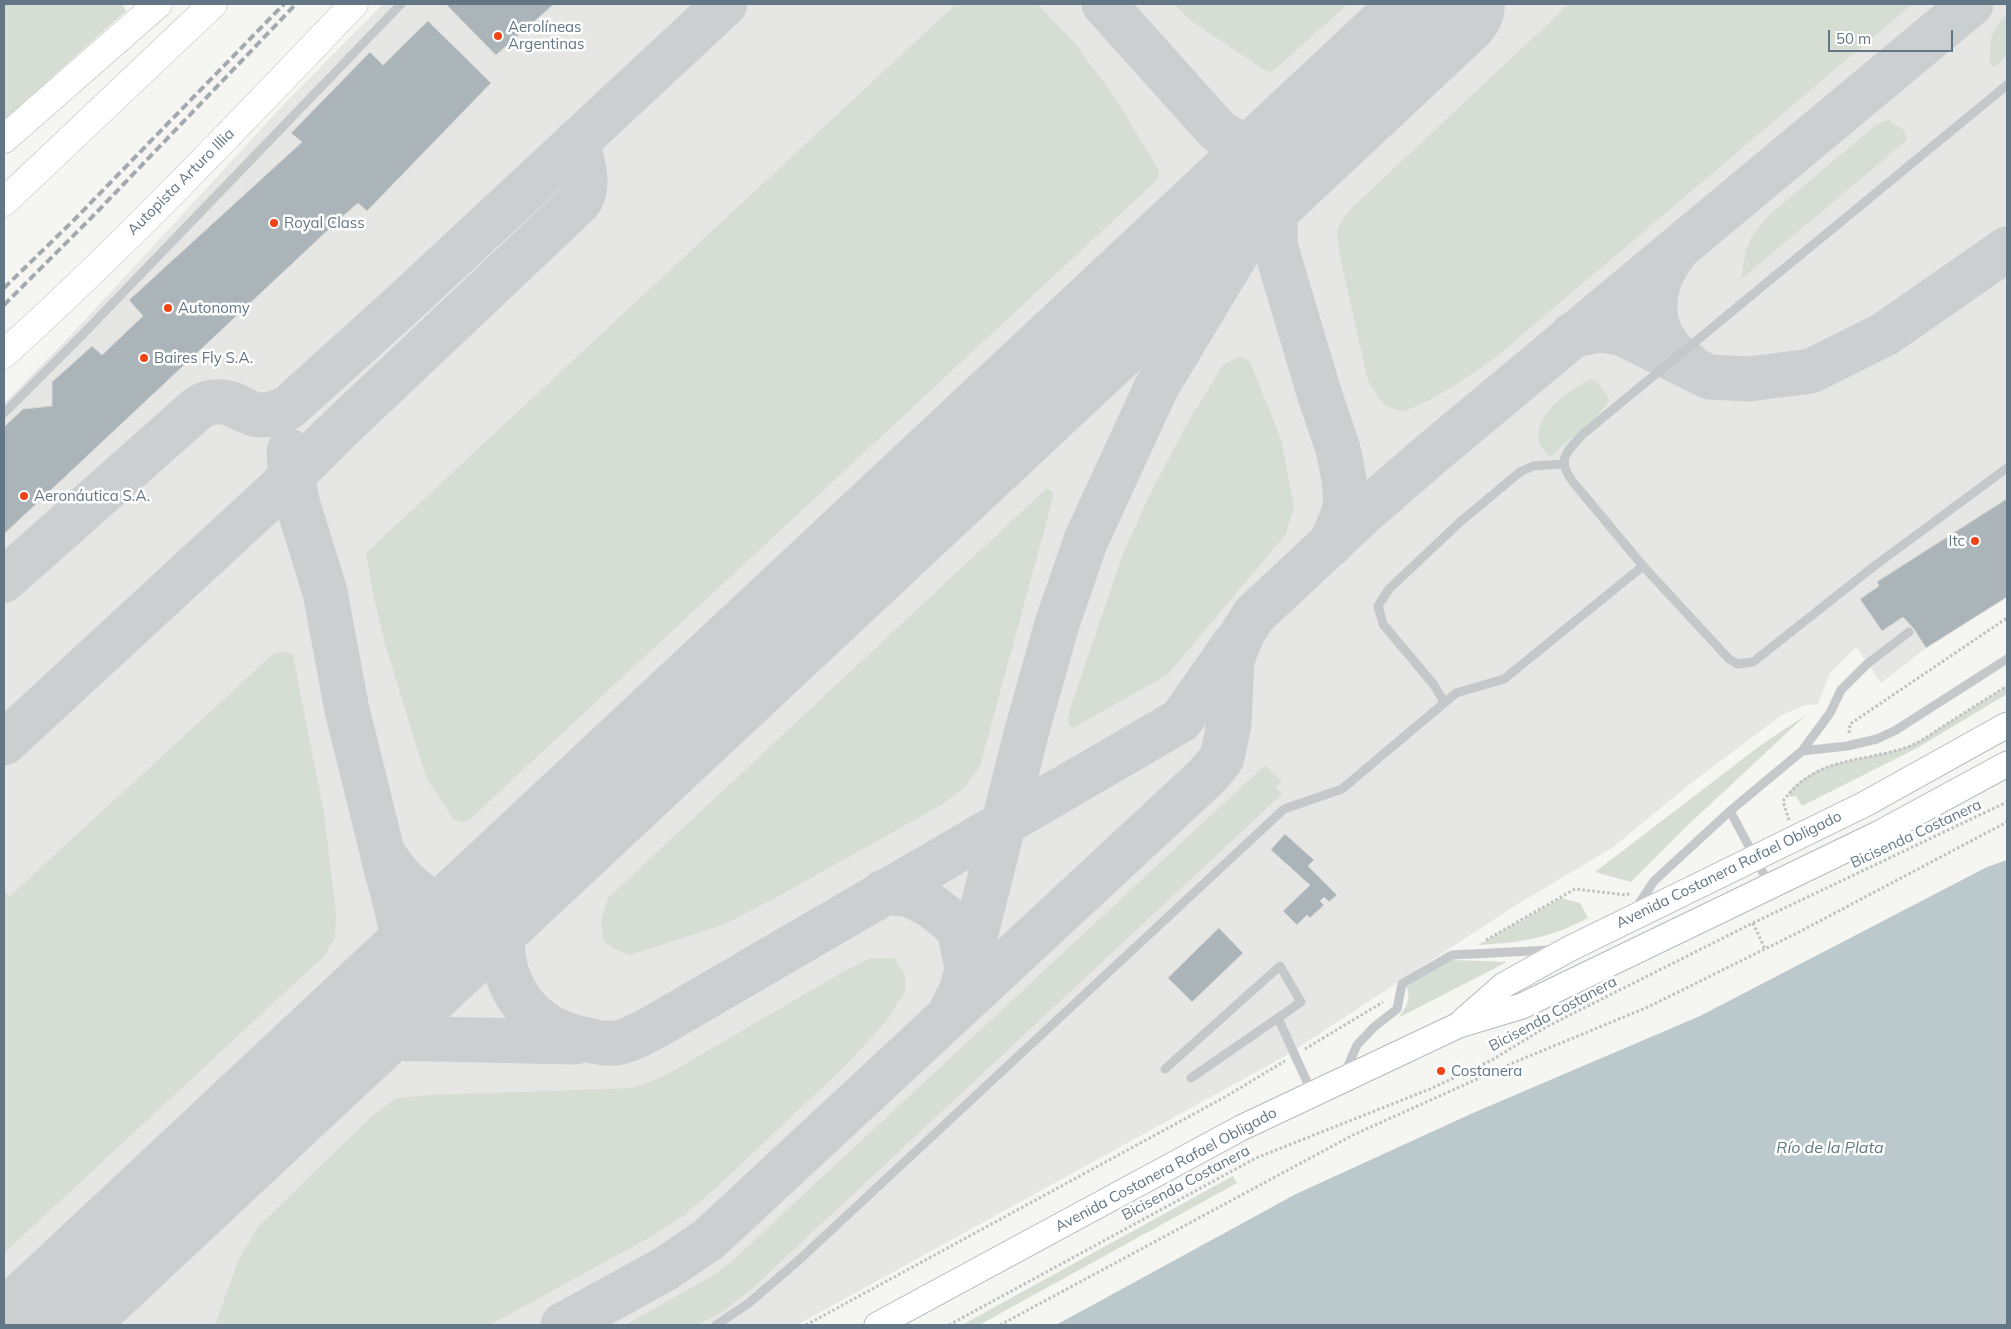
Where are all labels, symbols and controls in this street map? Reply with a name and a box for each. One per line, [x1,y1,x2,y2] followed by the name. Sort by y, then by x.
[508,18,584,53] place label: Aerolíneas Argentinas
[1831,20,1956,52] scale bar
[1836,29,1871,48] text: 50 m
[492,30,504,42] marker: Aerolíneas Argentinas
[124,125,238,239] street label: Autopista Arturo Illia
[284,214,365,232] place label: Royal Class
[268,217,280,229] marker: Royal Class
[178,299,250,317] place label: Autonomy
[162,302,174,314] marker: Autonomy
[154,349,253,367] place label: Baires Fly S.A.
[138,352,150,364] marker: Baires Fly S.A.
[34,487,150,505] place label: Aeronáutica S.A.
[18,490,30,502] marker: Aeronáutica S.A.
[1949,532,1965,550] place label: Itc
[1969,535,1981,547] marker: Itc
[1848,796,1984,872] street label: Bicisenda Costanera
[1613,807,1845,933] street label: Avenida Costanera Rafael Obligado
[1486,973,1620,1055] street label: Bicisenda Costanera
[1451,1062,1522,1080] place label: Costanera
[1435,1065,1447,1077] marker: Costanera
[1052,1104,1280,1236] street label: Avenida Costanera Rafael Obligado
[1776,1138,1884,1158] water label: Río de la Plata
[1119,1142,1253,1224] street label: Bicisenda Costanera

